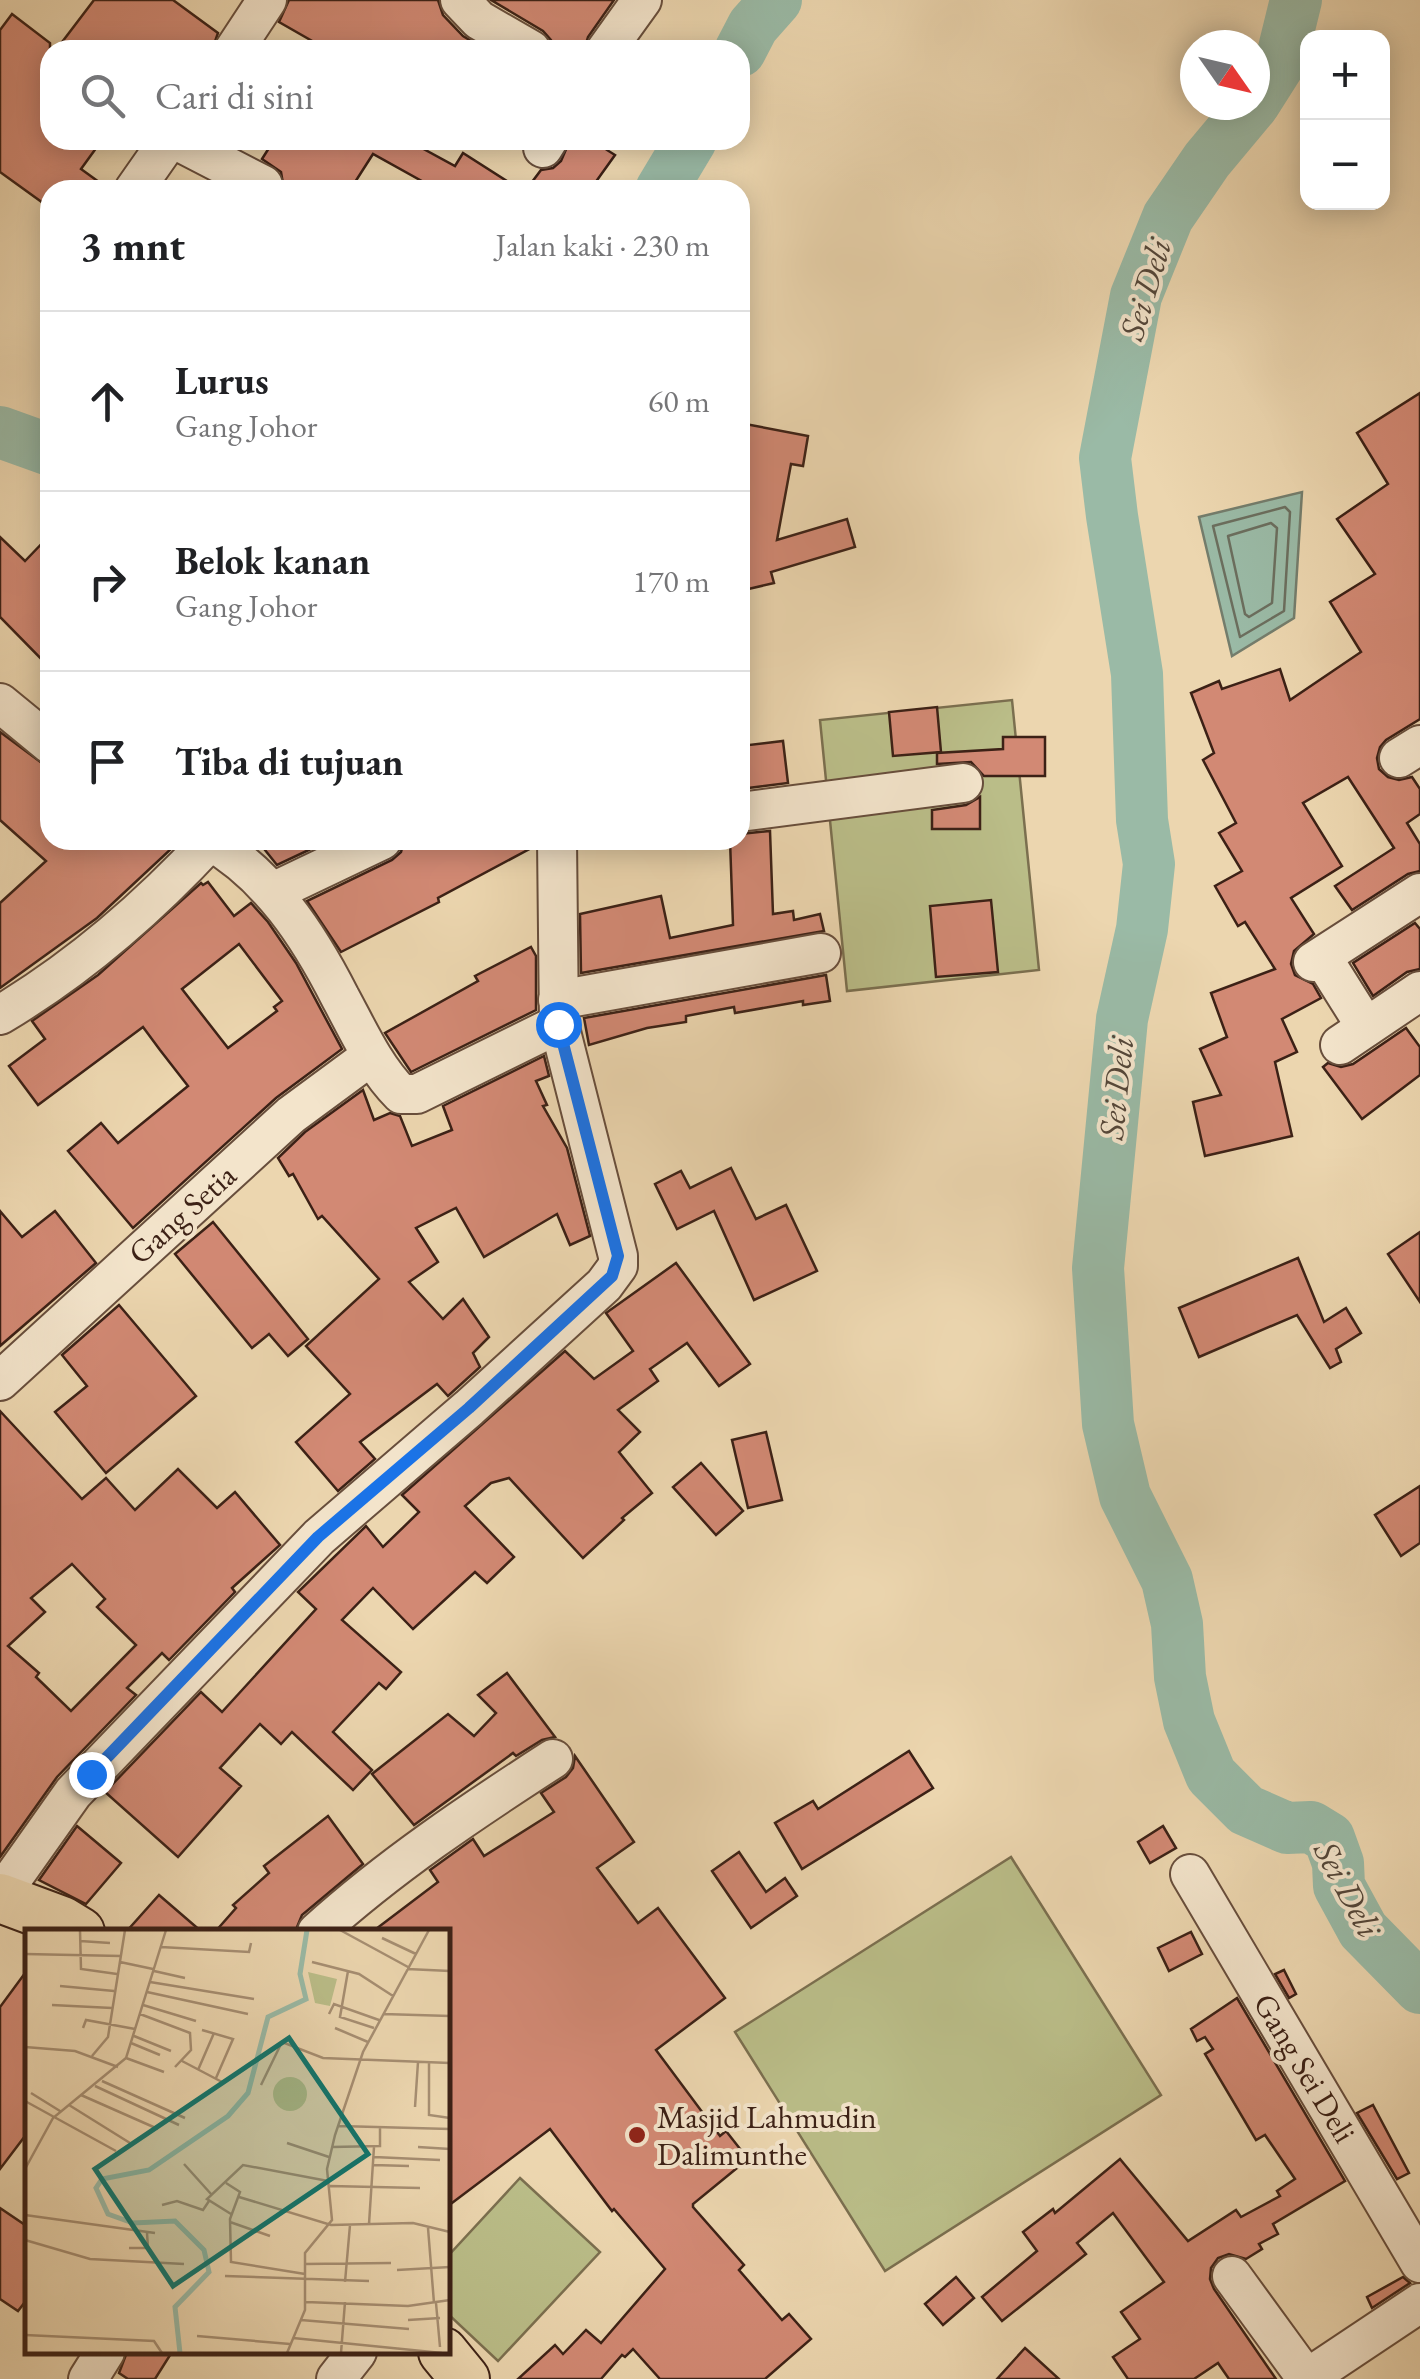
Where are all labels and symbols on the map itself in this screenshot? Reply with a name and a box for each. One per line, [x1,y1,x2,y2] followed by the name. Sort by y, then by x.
[1180,30,1270,120] north arrow
[1108,231,1182,346] water label: Sei Deli
[536,1002,582,1048] route start
[1088,1033,1143,1143] water label: Sei Deli
[119,1154,245,1274] street label: Gang Setia
[69,1752,115,1798] route end
[1304,1832,1393,1946] water label: Sei Deli
[25,1929,450,2354] inset map
[1244,1986,1366,2151] street label: Gang Sei Deli
[657,2096,877,2175] place label: Masjid Lahmudin Dalimunthe
[626,2124,648,2146] marker: Masjid Lahmudin Dalimunthe

